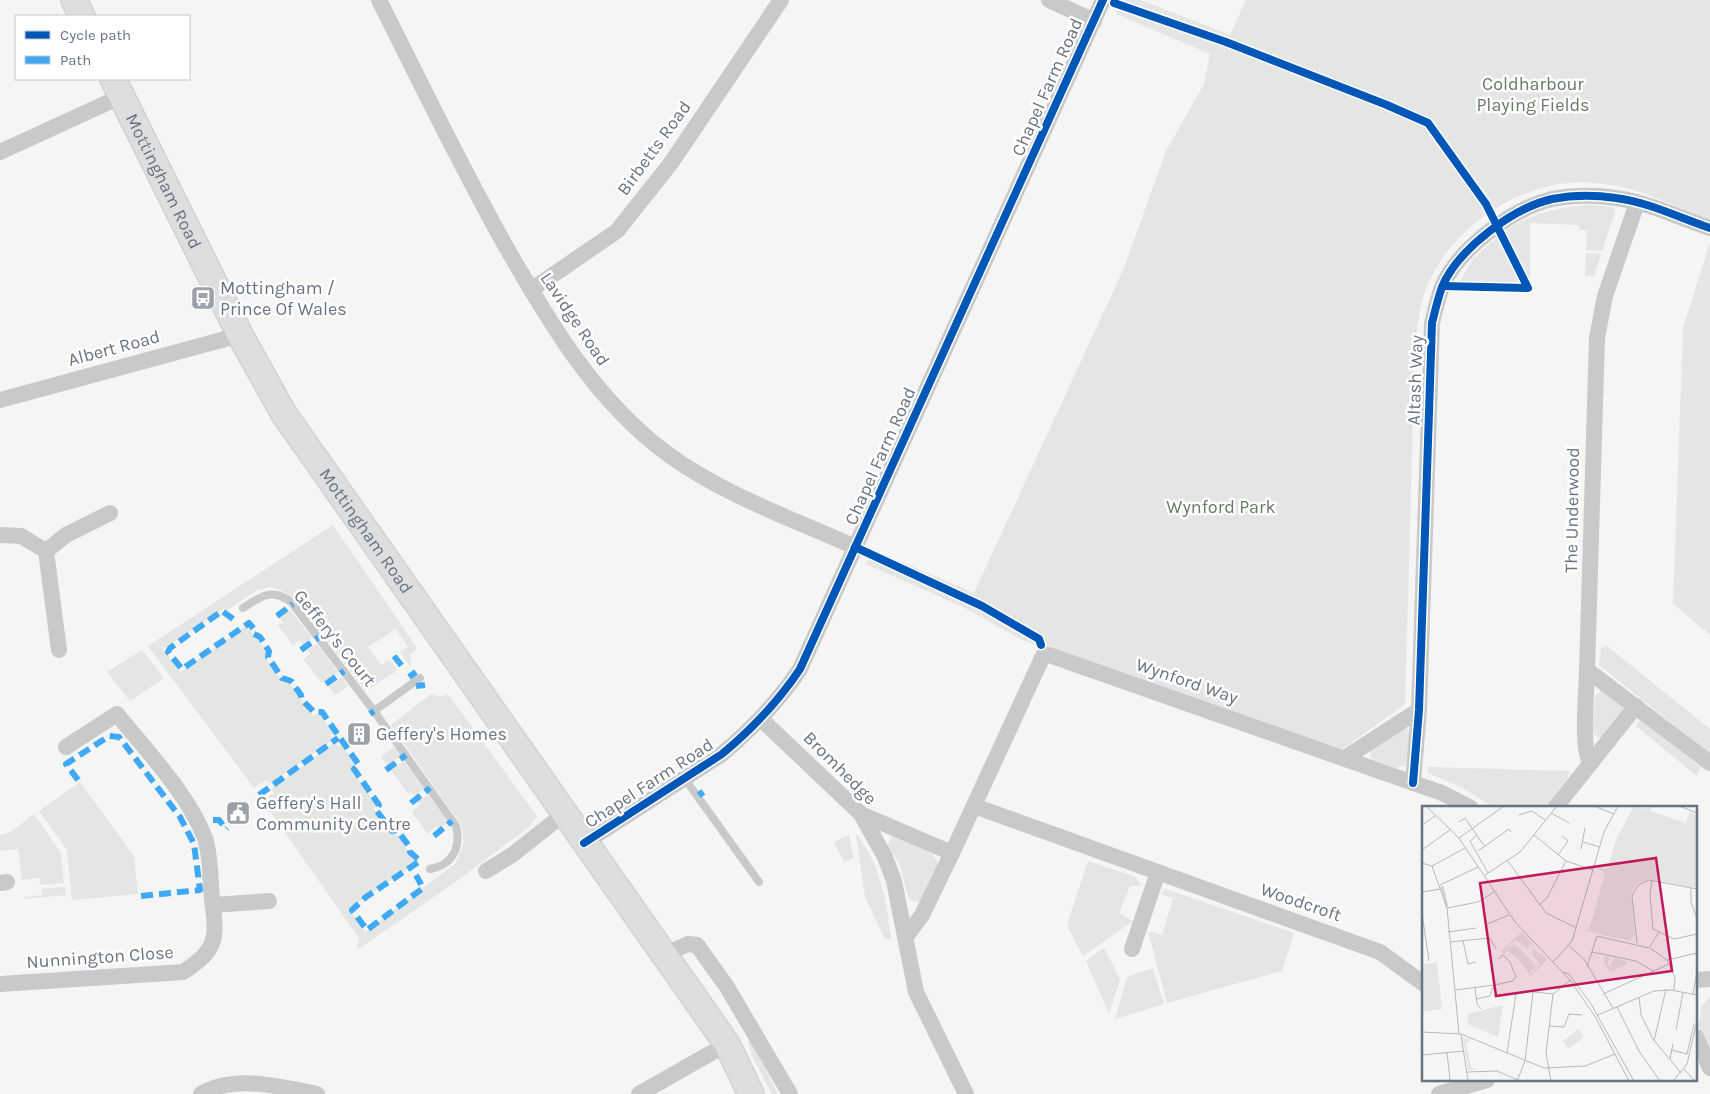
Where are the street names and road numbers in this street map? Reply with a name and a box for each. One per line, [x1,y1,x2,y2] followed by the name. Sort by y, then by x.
[1007,15,1087,159] street label: Chapel Farm Road
[612,96,696,200] street label: Birbetts Road
[121,110,207,253] street label: Mottingham Road
[536,268,614,370] street label: Lavidge Road
[66,325,162,371] street label: Albert Road
[1402,334,1428,426] street label: Altash Way
[840,384,920,528] street label: Chapel Farm Road
[1560,447,1584,573] street label: The Underwood
[314,464,418,598] street label: Mottingham Road
[289,585,381,691] street label: Geffery's Court
[1133,653,1242,709] street label: Wynford Way
[799,727,881,809] street label: Bromhedge
[581,733,717,833] street label: Chapel Farm Road
[1258,878,1345,926] street label: Woodcroft
[26,941,174,973] street label: Nunnington Close

